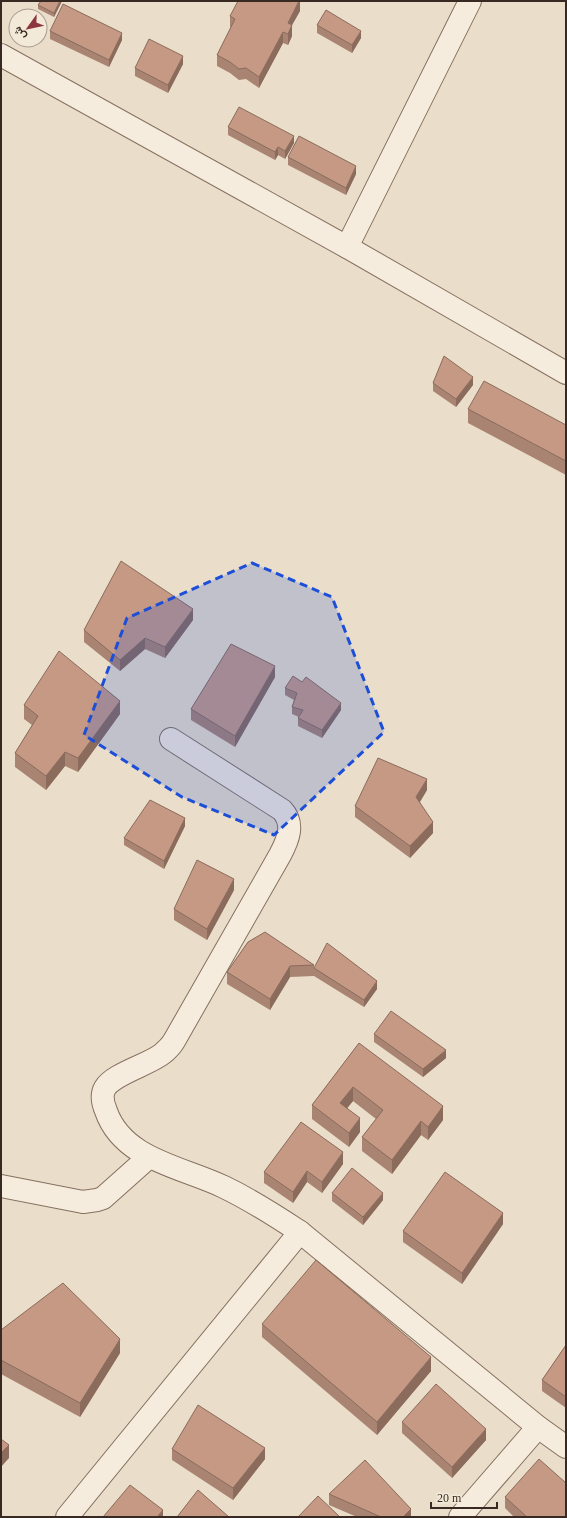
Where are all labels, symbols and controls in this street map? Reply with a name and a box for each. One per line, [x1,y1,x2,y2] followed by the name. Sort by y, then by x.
[8,8,48,48] north arrow
[11,24,29,42] text: ش
[431,1484,497,1510] scale bar
[437,1491,462,1505] text: 20 m

